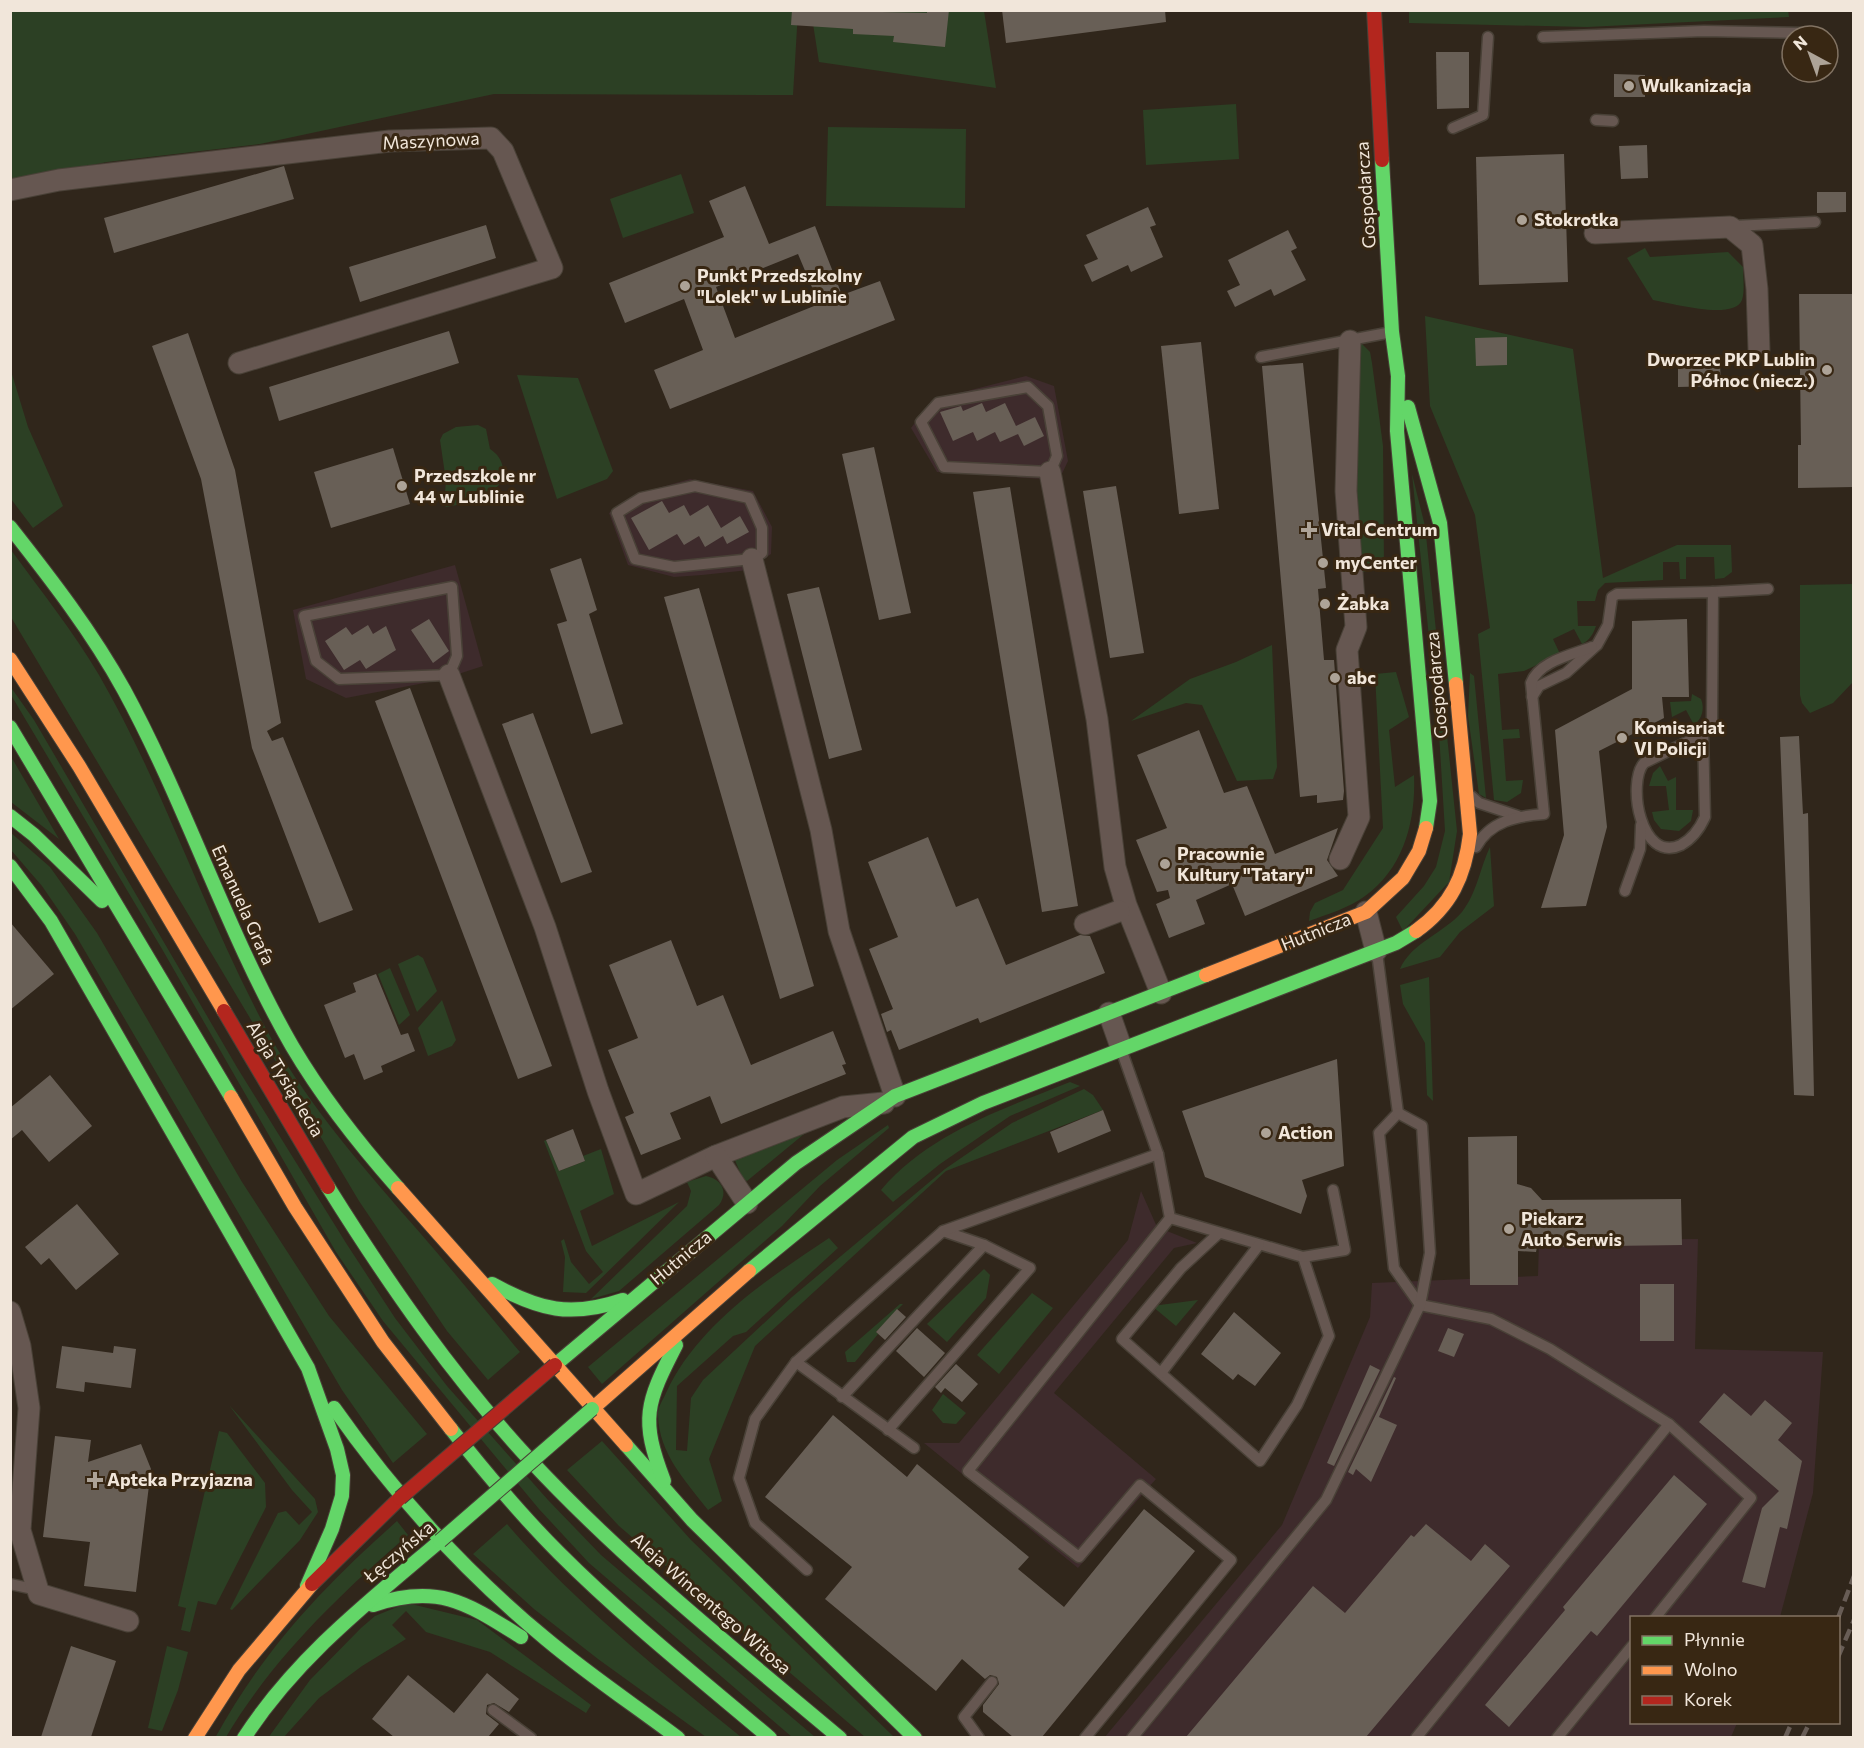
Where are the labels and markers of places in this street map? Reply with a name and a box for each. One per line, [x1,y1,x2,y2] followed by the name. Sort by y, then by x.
[1641,74,1751,96] place label: Wulkanizacja
[1622,79,1636,93] marker: Wulkanizacja
[1534,208,1619,230] place label: Stokrotka
[1515,213,1529,227] marker: Stokrotka
[697,264,862,307] place label: Punkt Przedszkolny "Lolek" w Lublinie
[678,279,692,293] marker: Punkt Przedszkolny "Lolek" w Lublinie
[1647,348,1815,391] place label: Dworzec PKP Lublin Północ (niecz.)
[1820,363,1834,377] marker: Dworzec PKP Lublin Północ (niecz.)
[414,464,537,507] place label: Przedszkole nr 44 w Lublinie
[395,479,409,493] marker: Przedszkole nr 44 w Lublinie
[1321,518,1437,540] place label: Vital Centrum
[1302,523,1316,537] marker: Vital Centrum
[1335,551,1418,573] place label: myCenter
[1316,556,1330,570] marker: myCenter
[1337,592,1389,614] place label: Żabka
[1318,597,1332,611] marker: Żabka
[1347,666,1376,688] place label: abc
[1328,671,1342,685] marker: abc
[1634,716,1725,759] place label: Komisariat VI Policji
[1615,731,1629,745] marker: Komisariat VI Policji
[1177,842,1313,885] place label: Pracownie Kultury "Tatary"
[1158,857,1172,871] marker: Pracownie Kultury "Tatary"
[1278,1121,1333,1143] place label: Action
[1259,1126,1273,1140] marker: Action
[1521,1207,1622,1250] place label: Piekarz Auto Serwis
[1502,1222,1516,1236] marker: Piekarz Auto Serwis
[107,1468,253,1490] place label: Apteka Przyjazna
[88,1473,102,1487] marker: Apteka Przyjazna

